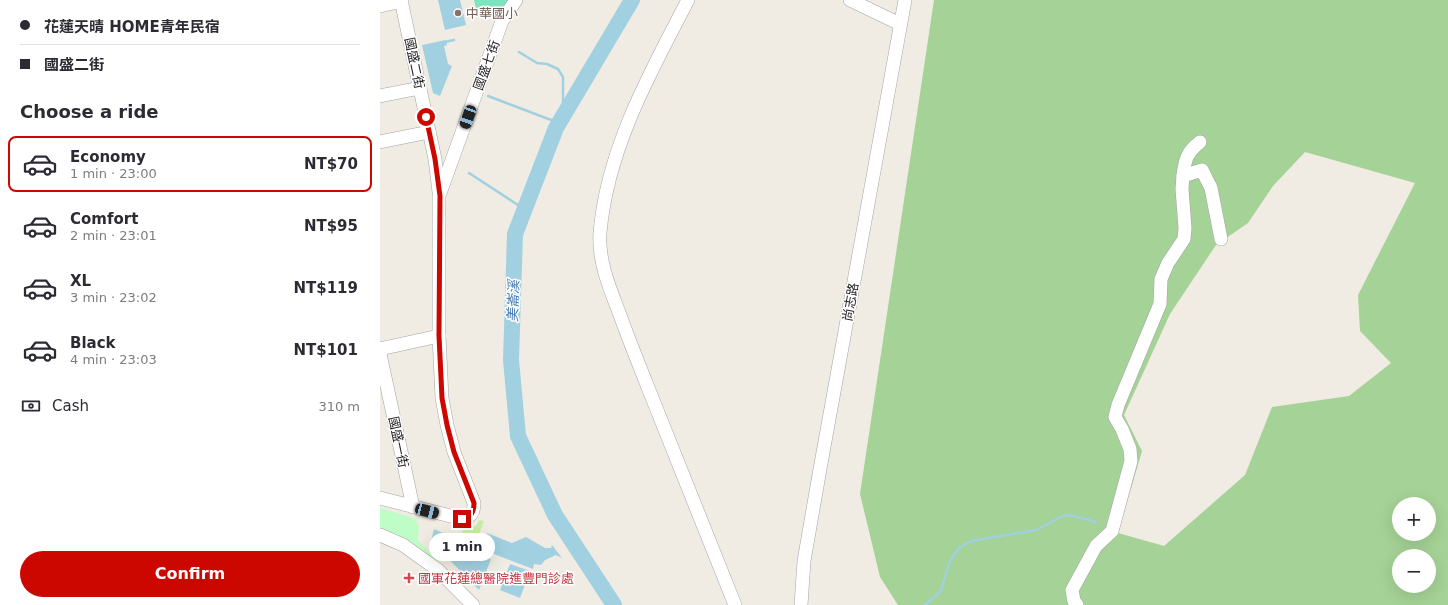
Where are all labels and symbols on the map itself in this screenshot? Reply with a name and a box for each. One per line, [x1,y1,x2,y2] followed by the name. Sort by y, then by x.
[466,6,518,21] place label: 中華國小
[453,8,463,18] marker: 中華國小
[402,36,427,90] street label: 國盛二街
[471,38,502,92] street label: 國盛七街
[458,104,478,130] car
[417,108,435,126] route start
[504,278,522,322] water label: 美崙溪
[840,282,861,323] street label: 尚志路
[386,415,411,469] street label: 國盛一街
[414,502,440,520] car
[453,510,471,528] route end
[429,533,495,561] callout: 1 min
[418,571,574,586] place label: 國軍花蓮總醫院進豐門診處
[403,572,415,584] marker: 國軍花蓮總醫院進豐門診處

